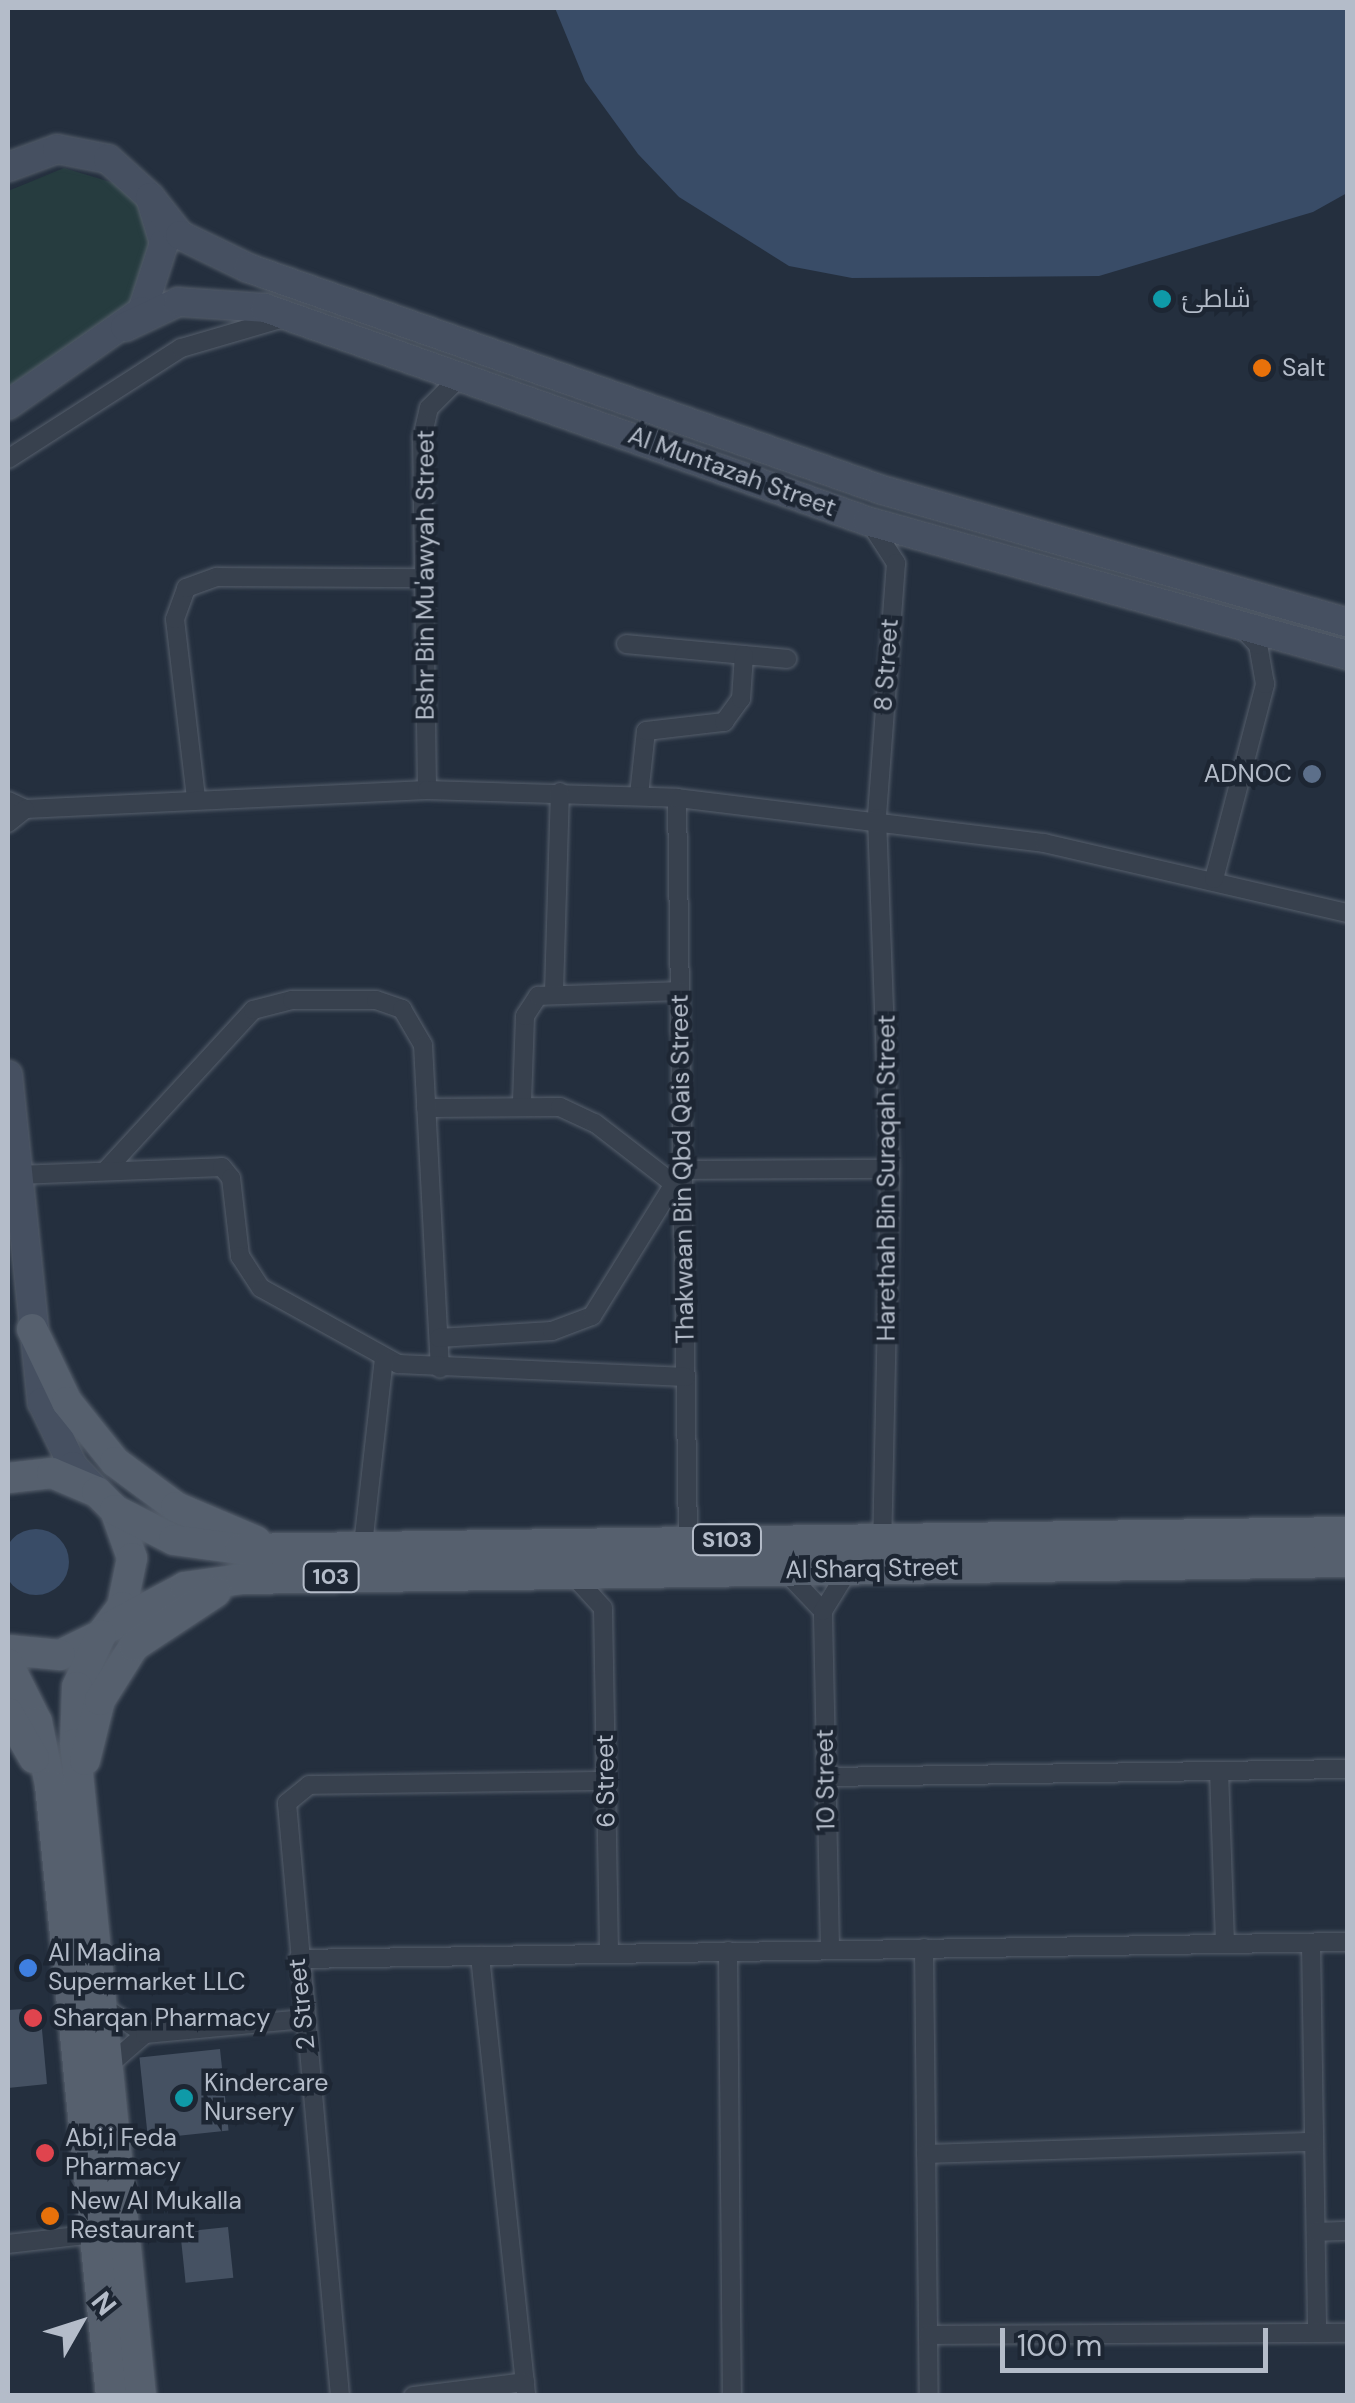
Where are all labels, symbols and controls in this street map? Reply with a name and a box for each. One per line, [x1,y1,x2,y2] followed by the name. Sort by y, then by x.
[1182,284,1251,314] place label: شاطئ
[1151,288,1173,310] marker: شاطئ
[1282,353,1325,383] place label: Salt
[1251,357,1273,379] marker: Salt
[624,420,840,524] street label: Al Muntazah Street
[411,430,441,720] street label: Bshr Bin Mu'awyah Street
[869,618,905,712] street label: 8 Street
[1204,759,1292,789] place label: ADNOC
[1301,763,1323,785] marker: ADNOC
[665,994,701,1344] street label: Thakwaan Bin Qbd Qais Street
[872,1015,902,1341] street label: Harethah Bin Suraqah Street
[690,1523,764,1557] road number: S103
[785,1552,959,1586] street label: Al Sharq Street
[301,1560,361,1594] road number: 103
[810,1729,842,1831] street label: 10 Street
[590,1734,622,1828] street label: 6 Street
[48,1939,246,1998] place label: Al Madina Supermarket LLC
[17,1957,39,1979] marker: Al Madina Supermarket LLC
[282,1957,322,2051] street label: 2 Street
[53,2003,270,2033] place label: Sharqan Pharmacy
[22,2007,44,2029] marker: Sharqan Pharmacy
[204,2069,328,2128] place label: Kindercare Nursery
[173,2087,195,2109] marker: Kindercare Nursery
[65,2124,181,2183] place label: Abi,i Feda Pharmacy
[34,2142,56,2164] marker: Abi,i Feda Pharmacy
[70,2187,242,2246] place label: New Al Mukalla Restaurant
[39,2205,61,2227] marker: New Al Mukalla Restaurant
[30,2273,130,2373] north arrow
[83,2284,125,2323] text: N
[1005,2308,1272,2370] scale bar
[1017,2326,1102,2365] text: 100 m

